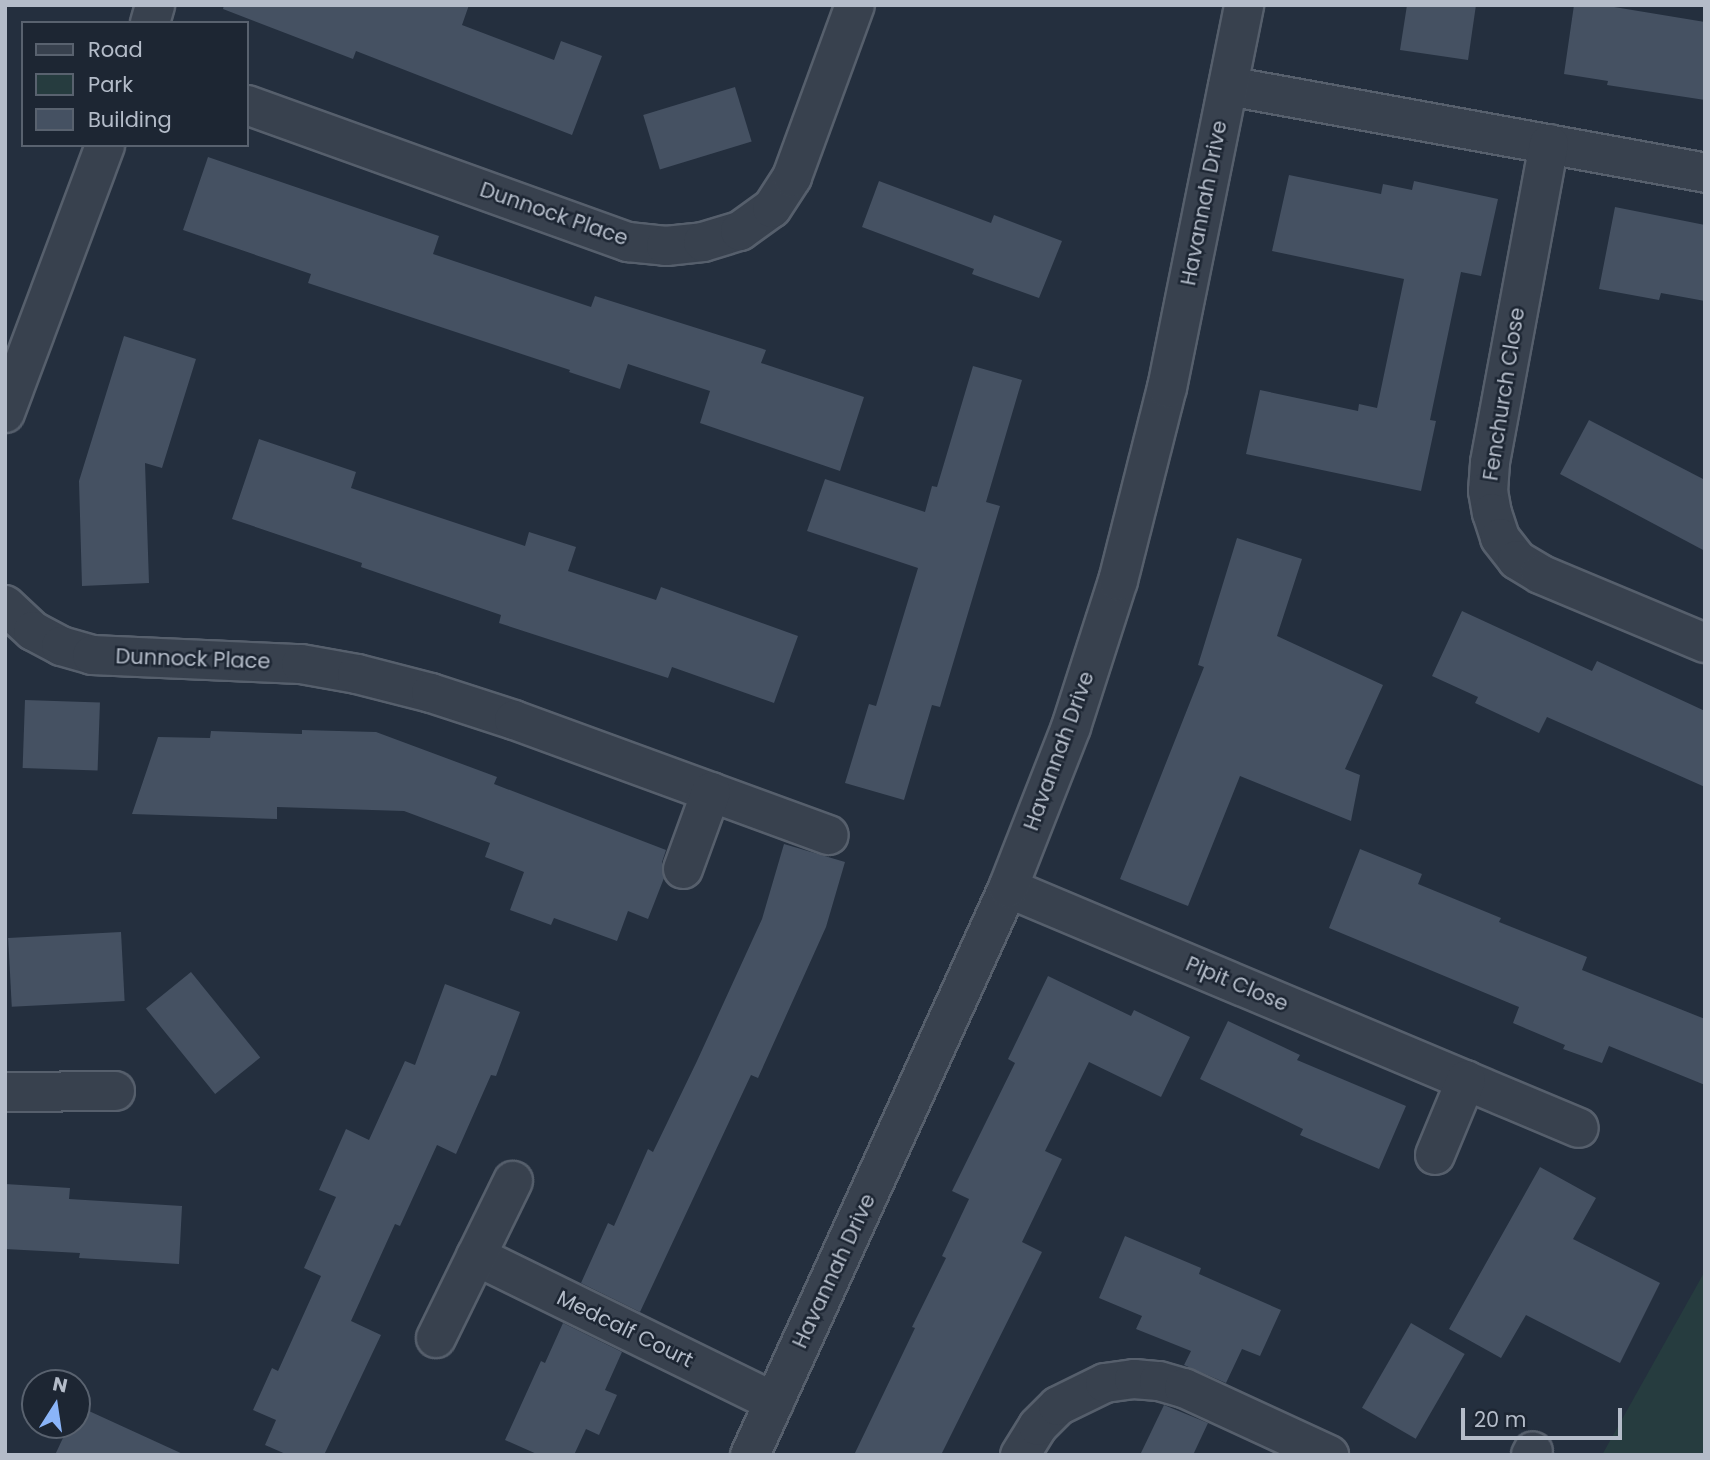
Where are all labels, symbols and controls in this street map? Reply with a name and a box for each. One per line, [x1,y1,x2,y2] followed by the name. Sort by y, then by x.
[21,21,248,147] legend
[88,35,143,64] text: Road
[88,70,133,99] text: Park
[88,105,172,134] text: Building
[1176,118,1232,288] street label: Havannah Drive
[477,177,631,251] street label: Dunnock Place
[1478,306,1530,482] street label: Fenchurch Close
[115,644,271,674] street label: Dunnock Place
[1019,668,1099,834] street label: Havannah Drive
[1182,951,1292,1017] street label: Pipit Close
[787,1190,881,1352] street label: Havannah Drive
[553,1285,697,1373] street label: Medcalf Court
[21,1369,91,1439] north arrow
[50,1370,70,1400] text: N
[1465,1394,1626,1438] scale bar
[1474,1405,1527,1434] text: 20 m

